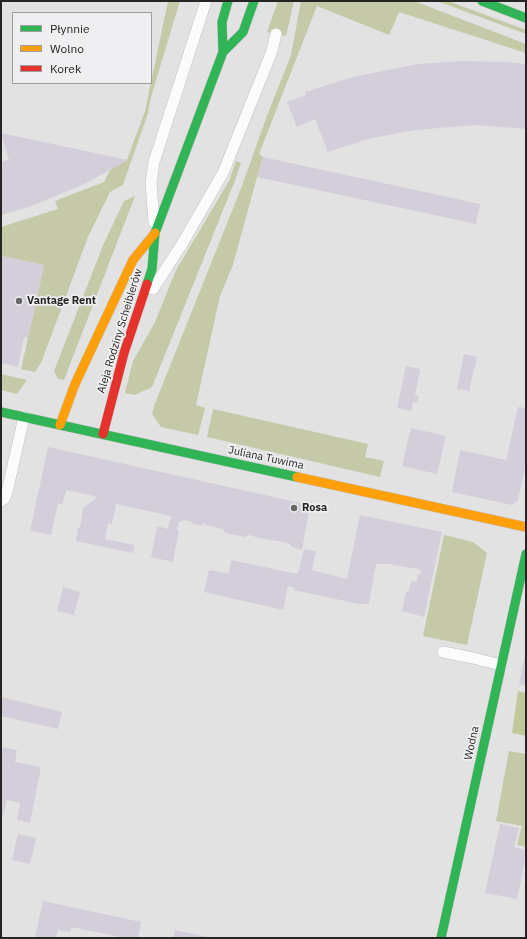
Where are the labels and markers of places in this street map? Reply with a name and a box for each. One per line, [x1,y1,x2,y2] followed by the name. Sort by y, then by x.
[27,294,96,308] place label: Vantage Rent
[14,296,24,306] marker: Vantage Rent
[302,501,327,515] place label: Rosa
[289,503,299,513] marker: Rosa

